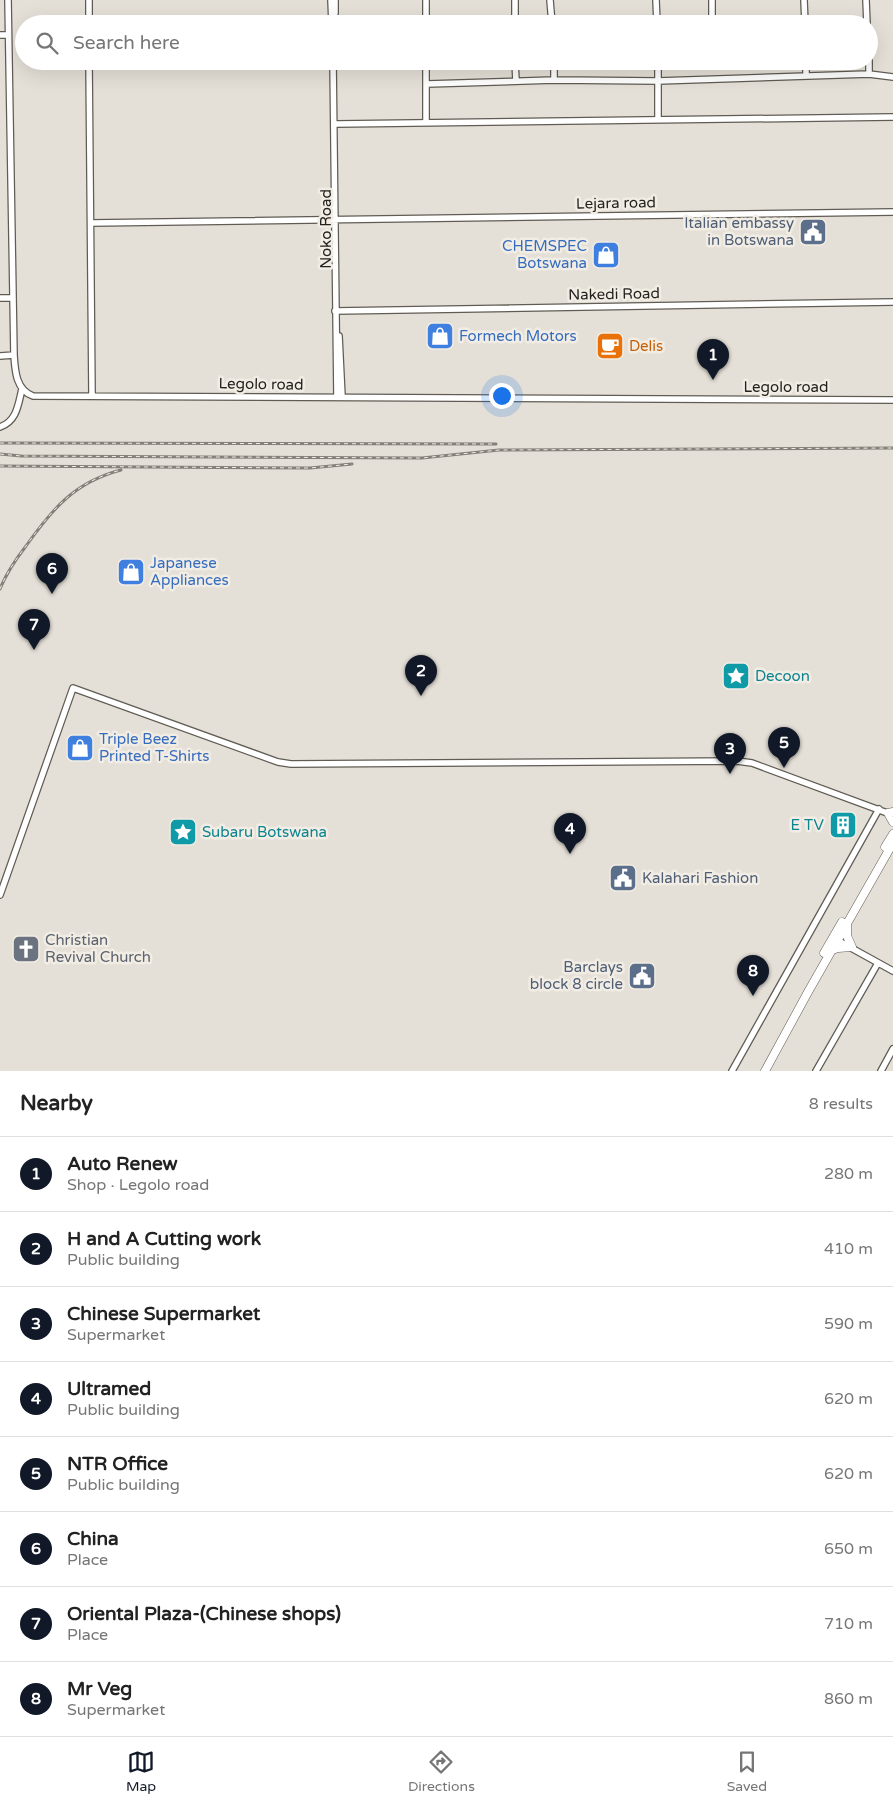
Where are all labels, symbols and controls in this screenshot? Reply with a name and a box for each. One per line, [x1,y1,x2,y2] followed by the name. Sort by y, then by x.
[15,15,878,70] search box
[33,29,61,57] icon: search
[73,32,180,54] text: Search here
[317,189,335,269] street label: Noko Road
[576,193,656,213] street label: Lejara road
[684,214,794,249] place label: Italian embassy in Botswana
[798,217,828,247] public building icon: Italian embassy in Botswana
[502,237,587,272] place label: CHEMSPEC Botswana
[591,240,621,270] shop icon: CHEMSPEC Botswana
[568,284,660,304] street label: Nakedi Road
[425,321,455,351] shop icon: Formech Motors
[459,327,577,345] place label: Formech Motors
[595,331,625,361] cafe icon: Delis
[629,337,663,355] place label: Delis
[697,339,729,380] pin: 1
[218,374,304,394] street label: Legolo road
[743,378,829,396] street label: Legolo road
[489,383,515,409] your location
[36,553,68,594] pin: 6
[150,554,229,589] place label: Japanese Appliances
[116,557,146,587] shop icon: Japanese Appliances
[18,609,50,650] pin: 7
[405,655,437,696] pin: 2
[721,661,751,691] place icon: Decoon
[755,667,810,685] place label: Decoon
[768,727,800,768] pin: 5
[99,730,210,765] place label: Triple Beez Printed T-Shirts
[65,733,95,763] shop icon: Triple Beez Printed T-Shirts
[714,733,746,774] pin: 3
[828,810,858,840] building icon: E TV
[554,813,586,854] pin: 4
[790,816,825,834] place label: E TV
[168,817,198,847] place icon: Subaru Botswana
[202,823,327,841] place label: Subaru Botswana
[608,863,638,893] public building icon: Kalahari Fashion
[642,869,758,887] place label: Kalahari Fashion
[45,931,151,966] place label: Christian Revival Church
[11,934,41,964] church icon: Christian Revival Church
[737,955,769,996] pin: 8
[530,958,623,993] place label: Barclays block 8 circle
[627,961,657,991] public building icon: Barclays block 8 circle
[20,1091,93,1116] text: Nearby
[809,1094,873,1114] text: 8 results
[67,1153,178,1175] text: Auto Renew
[31,1164,41,1184] text: 1
[824,1164,873,1184] text: 280 m
[67,1175,209,1195] text: Shop · Legolo road
[67,1228,261,1250] text: H and A Cutting work
[31,1239,41,1259] text: 2
[824,1239,873,1259] text: 410 m
[67,1250,180,1270] text: Public building
[67,1303,260,1325] text: Chinese Supermarket
[31,1314,41,1334] text: 3
[824,1314,873,1334] text: 590 m
[67,1325,165,1345] text: Supermarket
[67,1378,151,1400] text: Ultramed
[31,1389,41,1409] text: 4
[824,1389,873,1409] text: 620 m
[67,1400,180,1420] text: Public building
[67,1453,168,1475] text: NTR Office
[31,1464,41,1484] text: 5
[824,1464,873,1484] text: 620 m
[67,1475,180,1495] text: Public building
[67,1528,119,1550] text: China
[31,1539,41,1559] text: 6
[824,1539,873,1559] text: 650 m
[67,1550,108,1570] text: Place
[67,1603,341,1625] text: Oriental Plaza-(Chinese shops)
[31,1614,41,1634] text: 7
[824,1614,873,1634] text: 710 m
[67,1625,108,1645] text: Place
[67,1678,132,1700] text: Mr Veg
[31,1689,41,1709] text: 8
[824,1689,873,1709] text: 860 m
[67,1700,165,1720] text: Supermarket
[126,1748,156,1795] tab: Map
[408,1748,475,1795] tab: Directions
[727,1748,767,1795] tab: Saved

